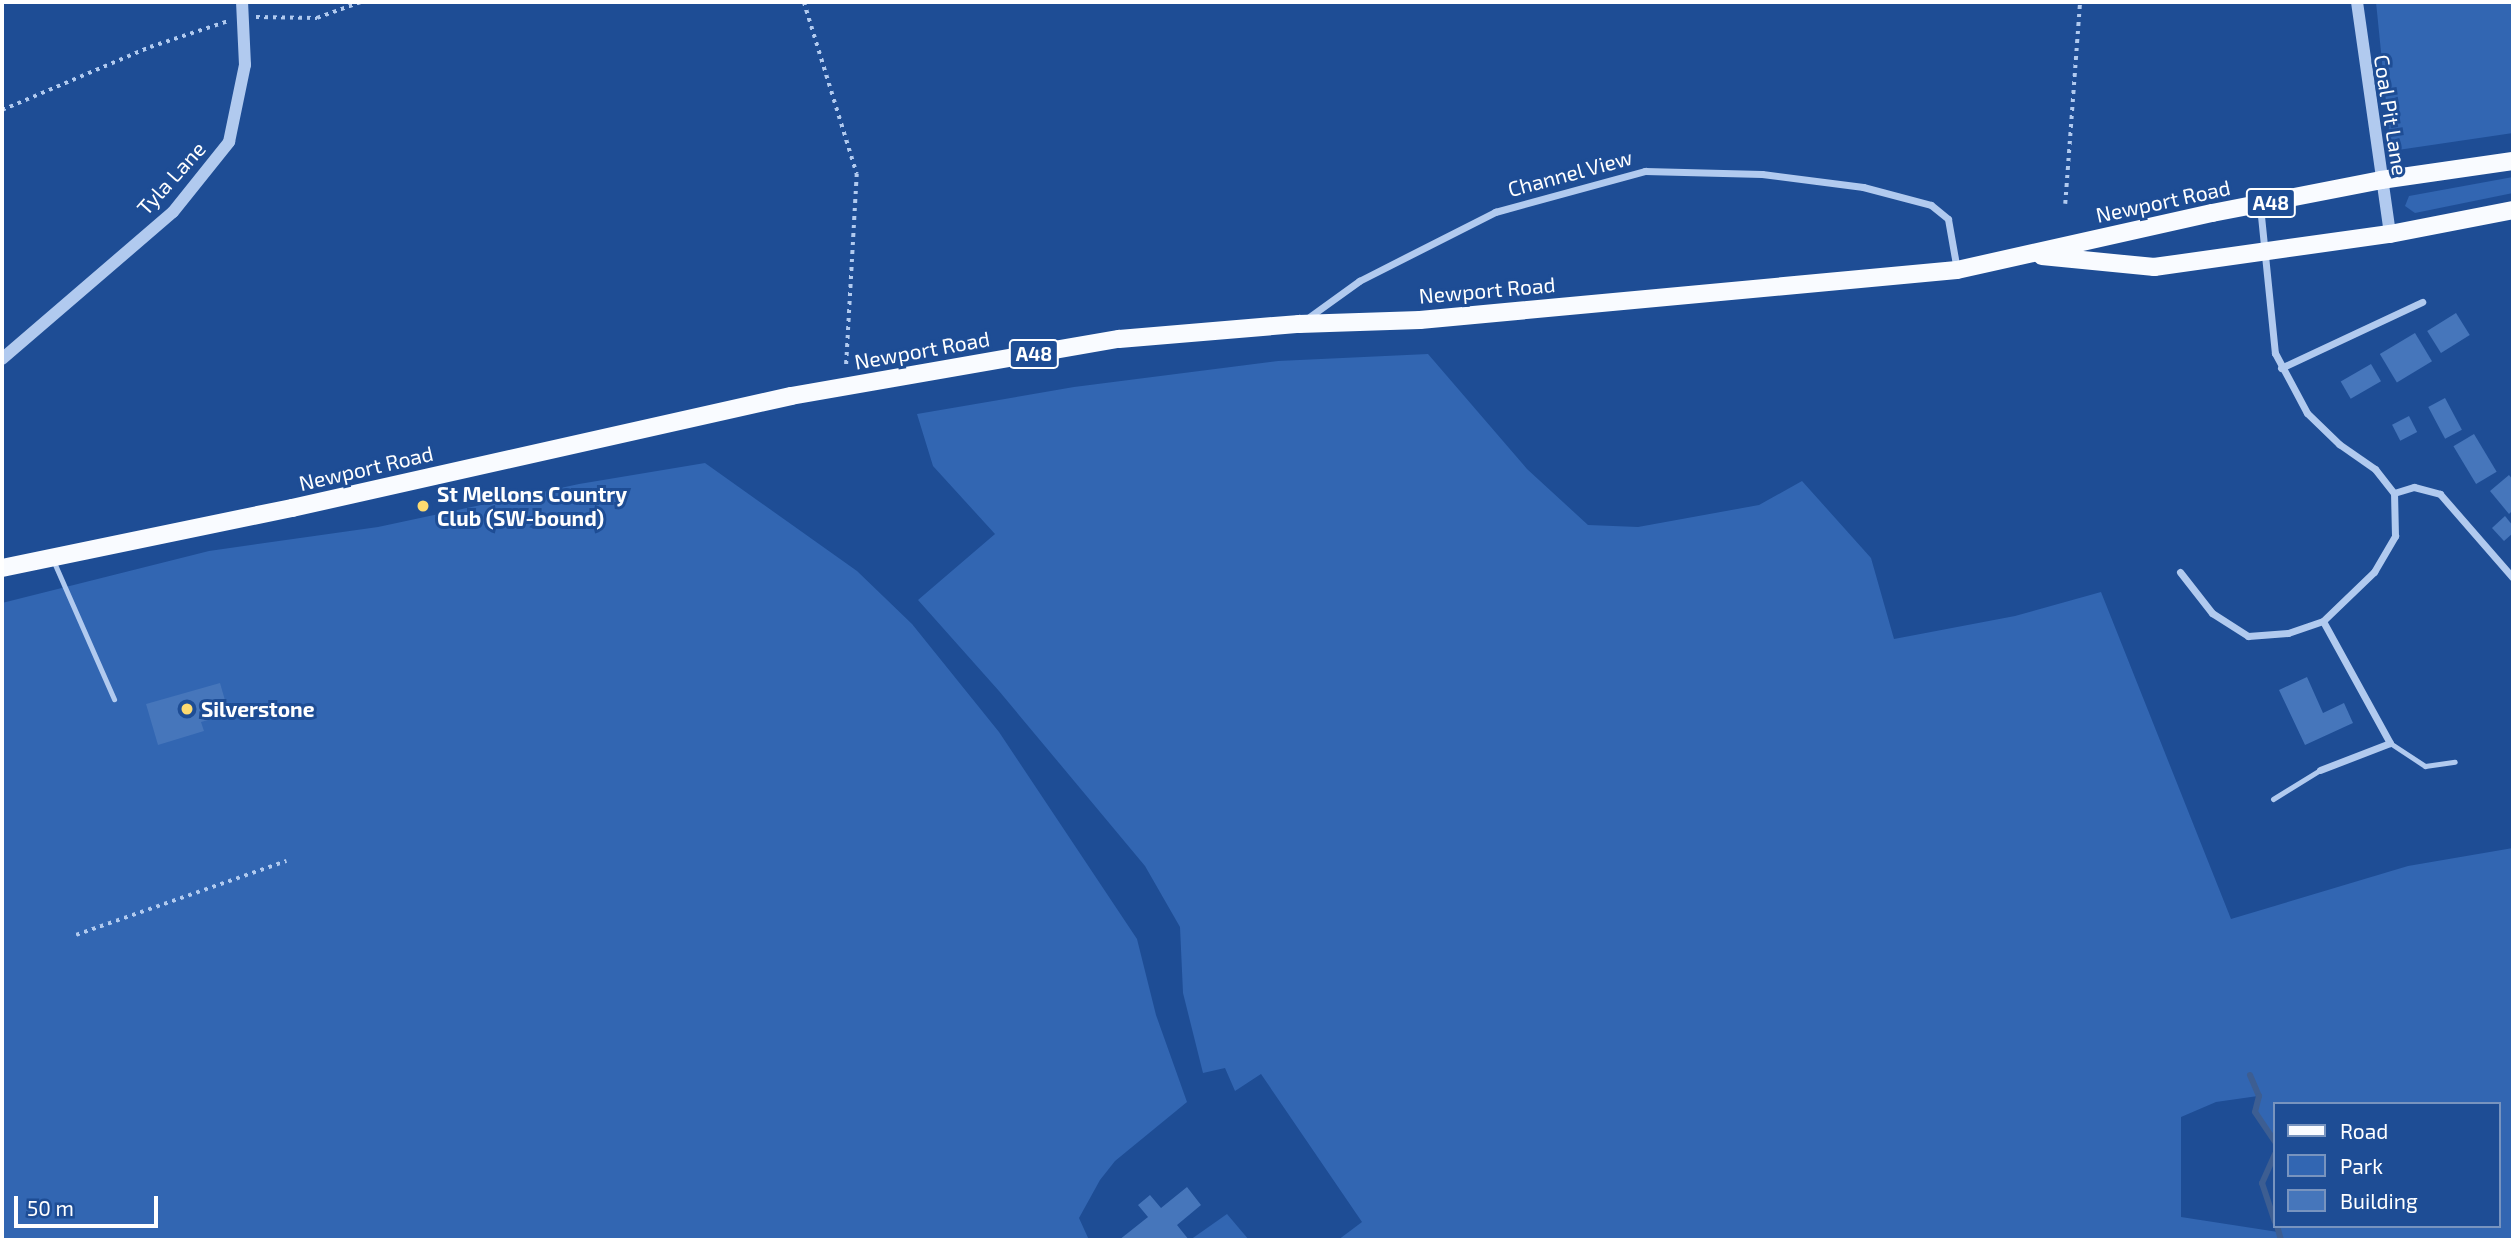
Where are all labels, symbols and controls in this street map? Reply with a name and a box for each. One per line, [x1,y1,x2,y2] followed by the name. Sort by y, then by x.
[2369,53,2413,177] street label: Coal Pit Lane
[132,136,210,220] street label: Tyla Lane
[1504,144,1636,202] street label: Channel View
[2093,174,2233,228] street label: Newport Road
[2245,188,2297,218] road number: A48
[1418,271,1556,309] street label: Newport Road
[852,326,992,374] street label: Newport Road
[1008,338,1060,370] road number: A48
[296,440,436,496] street label: Newport Road
[437,481,627,531] place label: St Mellons Country Club (SW-bound)
[415,498,431,514] marker: St Mellons Country Club (SW-bound)
[201,696,315,722] place label: Silverstone
[179,701,195,717] marker: Silverstone
[2274,1102,2501,1228] legend
[2340,1118,2388,1143] text: Road
[2340,1153,2383,1178] text: Park
[18,1182,161,1226] scale bar
[2340,1188,2418,1213] text: Building
[27,1195,74,1220] text: 50 m

